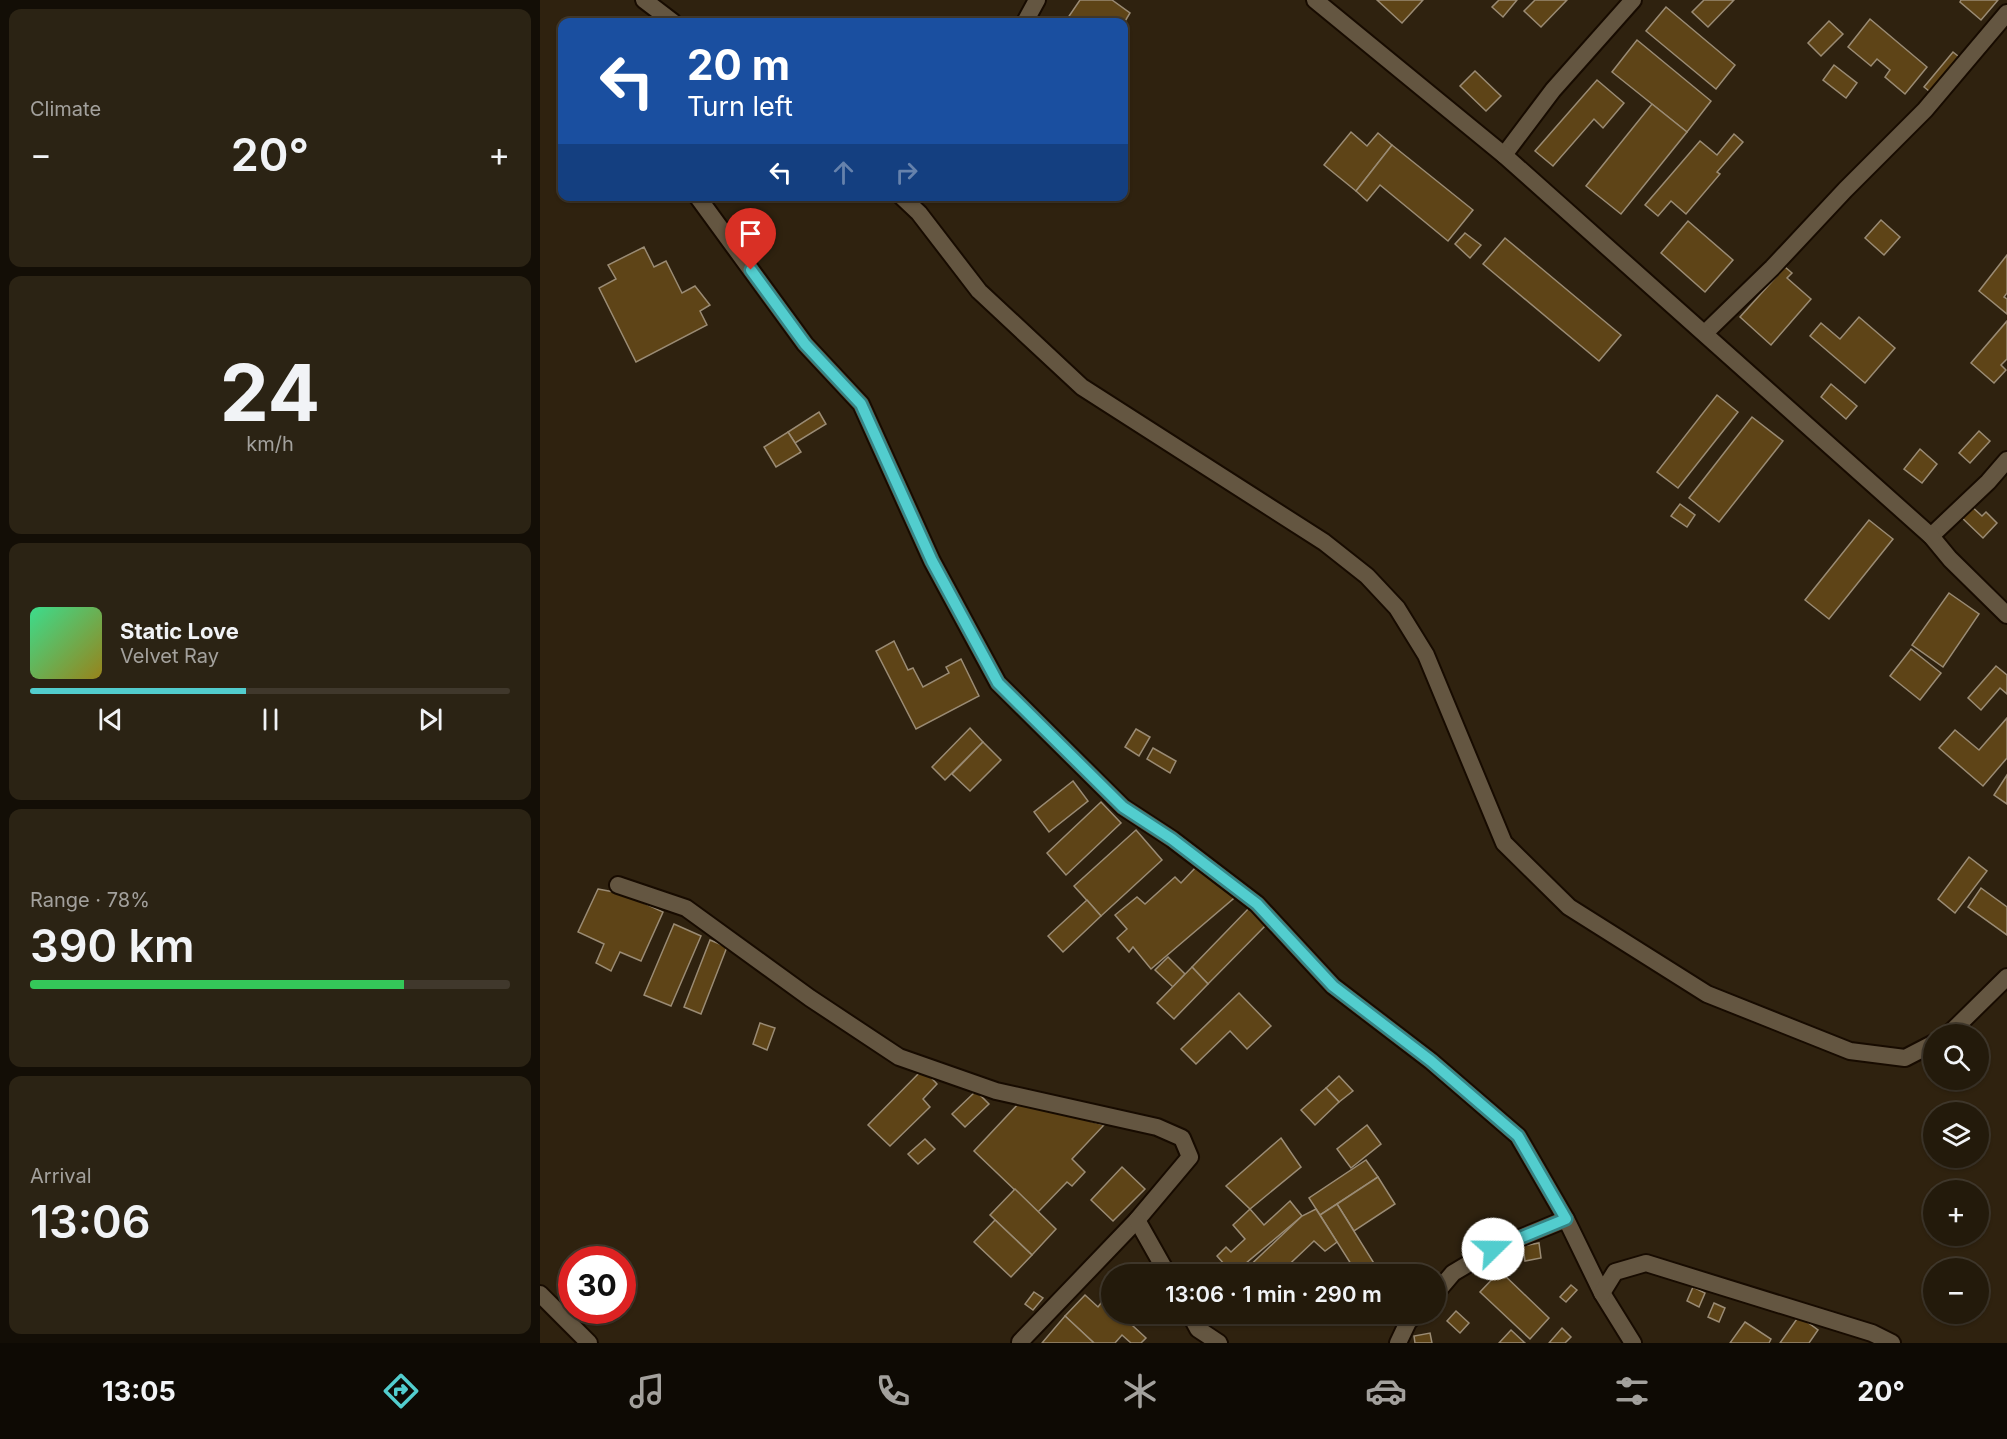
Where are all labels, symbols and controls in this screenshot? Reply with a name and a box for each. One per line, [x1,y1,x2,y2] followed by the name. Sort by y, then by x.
[687,39,790,90] text: 20 m
[588,42,666,120] icon: left
[687,90,793,123] text: Turn left
[30,97,101,121] text: Climate
[231,127,309,182] text: 20°
[30,134,52,174] text: −
[488,134,510,174] text: +
[764,156,797,189] icon: left
[827,156,860,189] icon: ahead
[890,156,923,189] icon: right
[725,208,776,270] pin
[734,217,767,250] icon: arrive
[220,345,320,440] text: 24
[246,432,294,456] text: km/h
[120,618,239,644] text: Static Love
[120,644,219,668] text: Velvet Ray
[94,703,127,736] icon: previous
[254,703,287,736] icon: pause
[414,703,447,736] icon: next
[30,888,150,912] text: Range · 78%
[30,918,195,973] text: 390 km
[1923,1024,1989,1324] map controls
[1923,1024,1989,1090] button: search
[1923,1102,1989,1168] button: layers
[30,1164,92,1188] text: Arrival
[1923,1180,1989,1246] button: +
[30,1194,150,1249] text: 13:06
[1461,1217,1525,1281] position arrow
[558,1246,636,1324] speed limit sign: 30
[1923,1258,1989,1324] button: −
[1165,1281,1382,1307] text: 13:06 · 1 min · 290 m
[380,1370,422,1412] icon: directions
[626,1370,668,1412] icon: music
[872,1370,914,1412] icon: phone
[1119,1370,1161,1412] icon: climate
[1365,1370,1407,1412] icon: car
[1611,1370,1653,1412] icon: filters
[102,1375,176,1408] text: 13:05
[1857,1375,1905,1408] text: 20°

